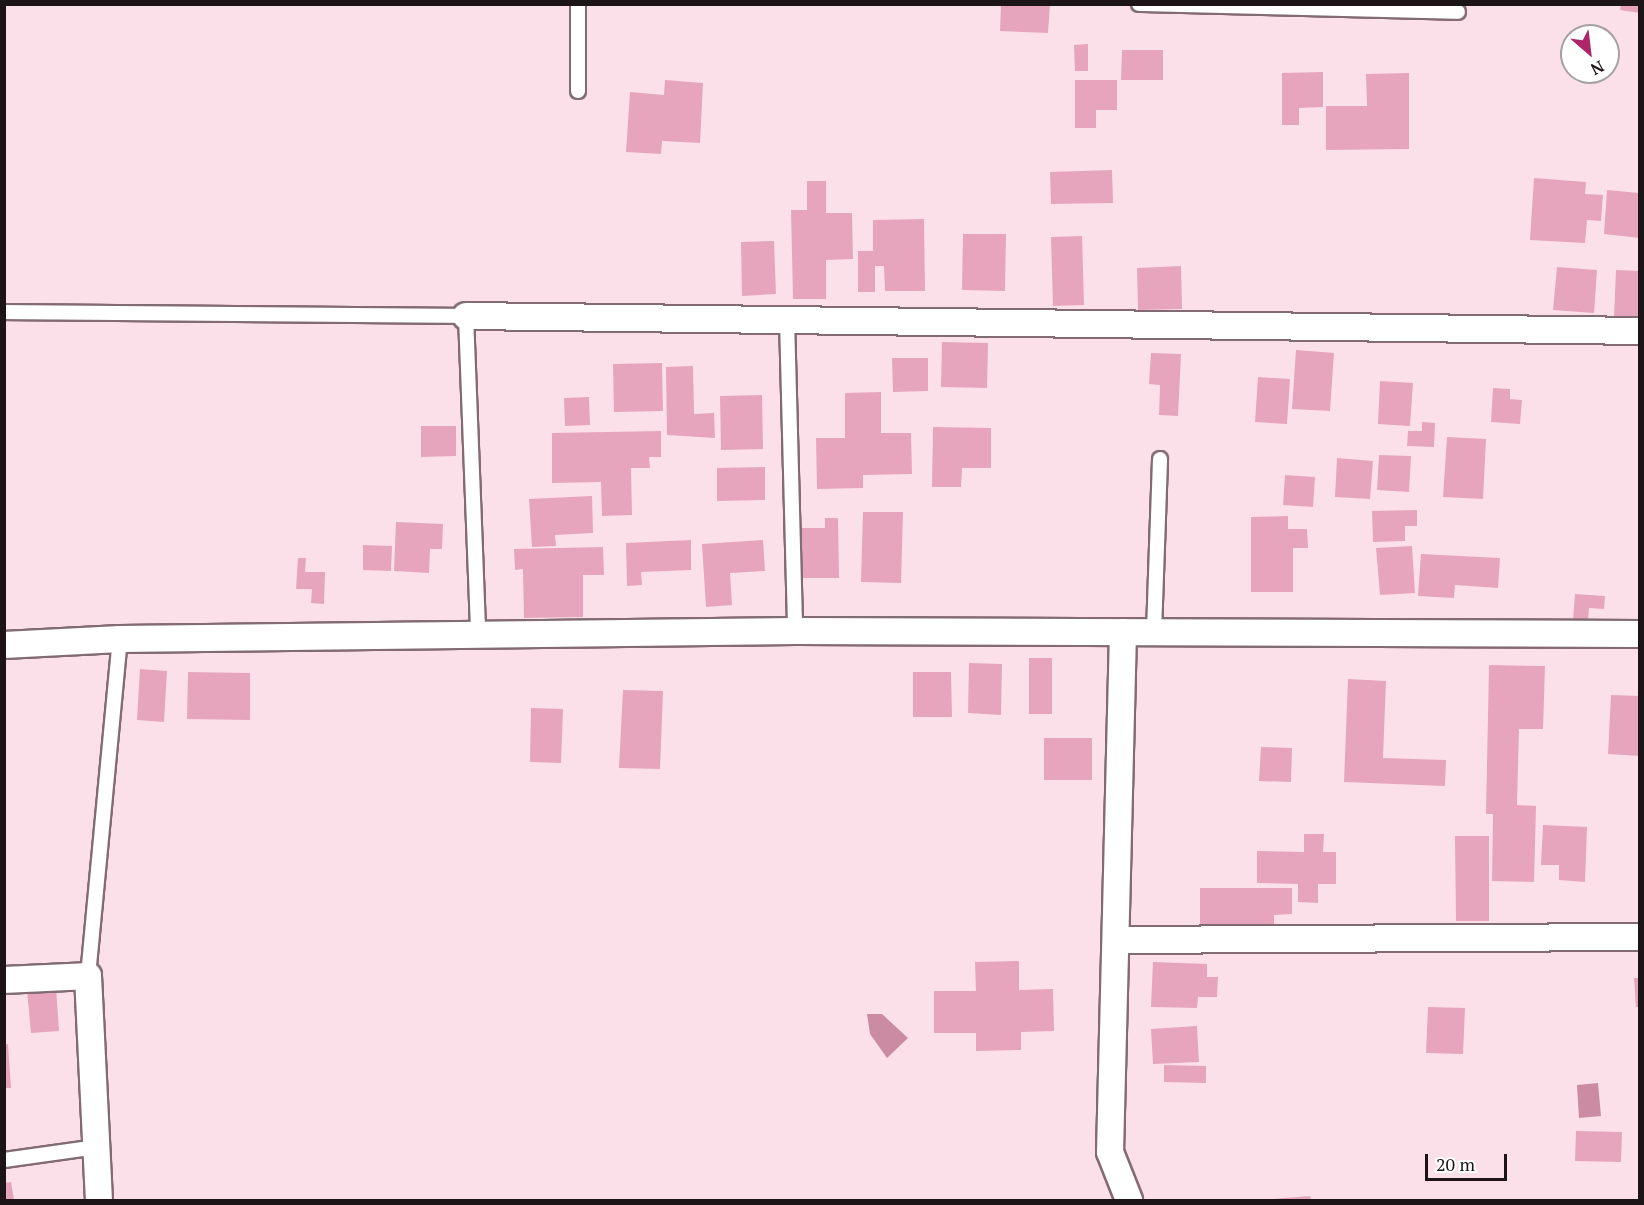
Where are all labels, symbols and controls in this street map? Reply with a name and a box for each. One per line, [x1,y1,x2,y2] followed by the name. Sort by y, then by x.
[1560,24,1620,84] north arrow
[1587,56,1608,81] text: N
[1428,1142,1510,1180] scale bar
[1436,1152,1475,1176] text: 20 m

